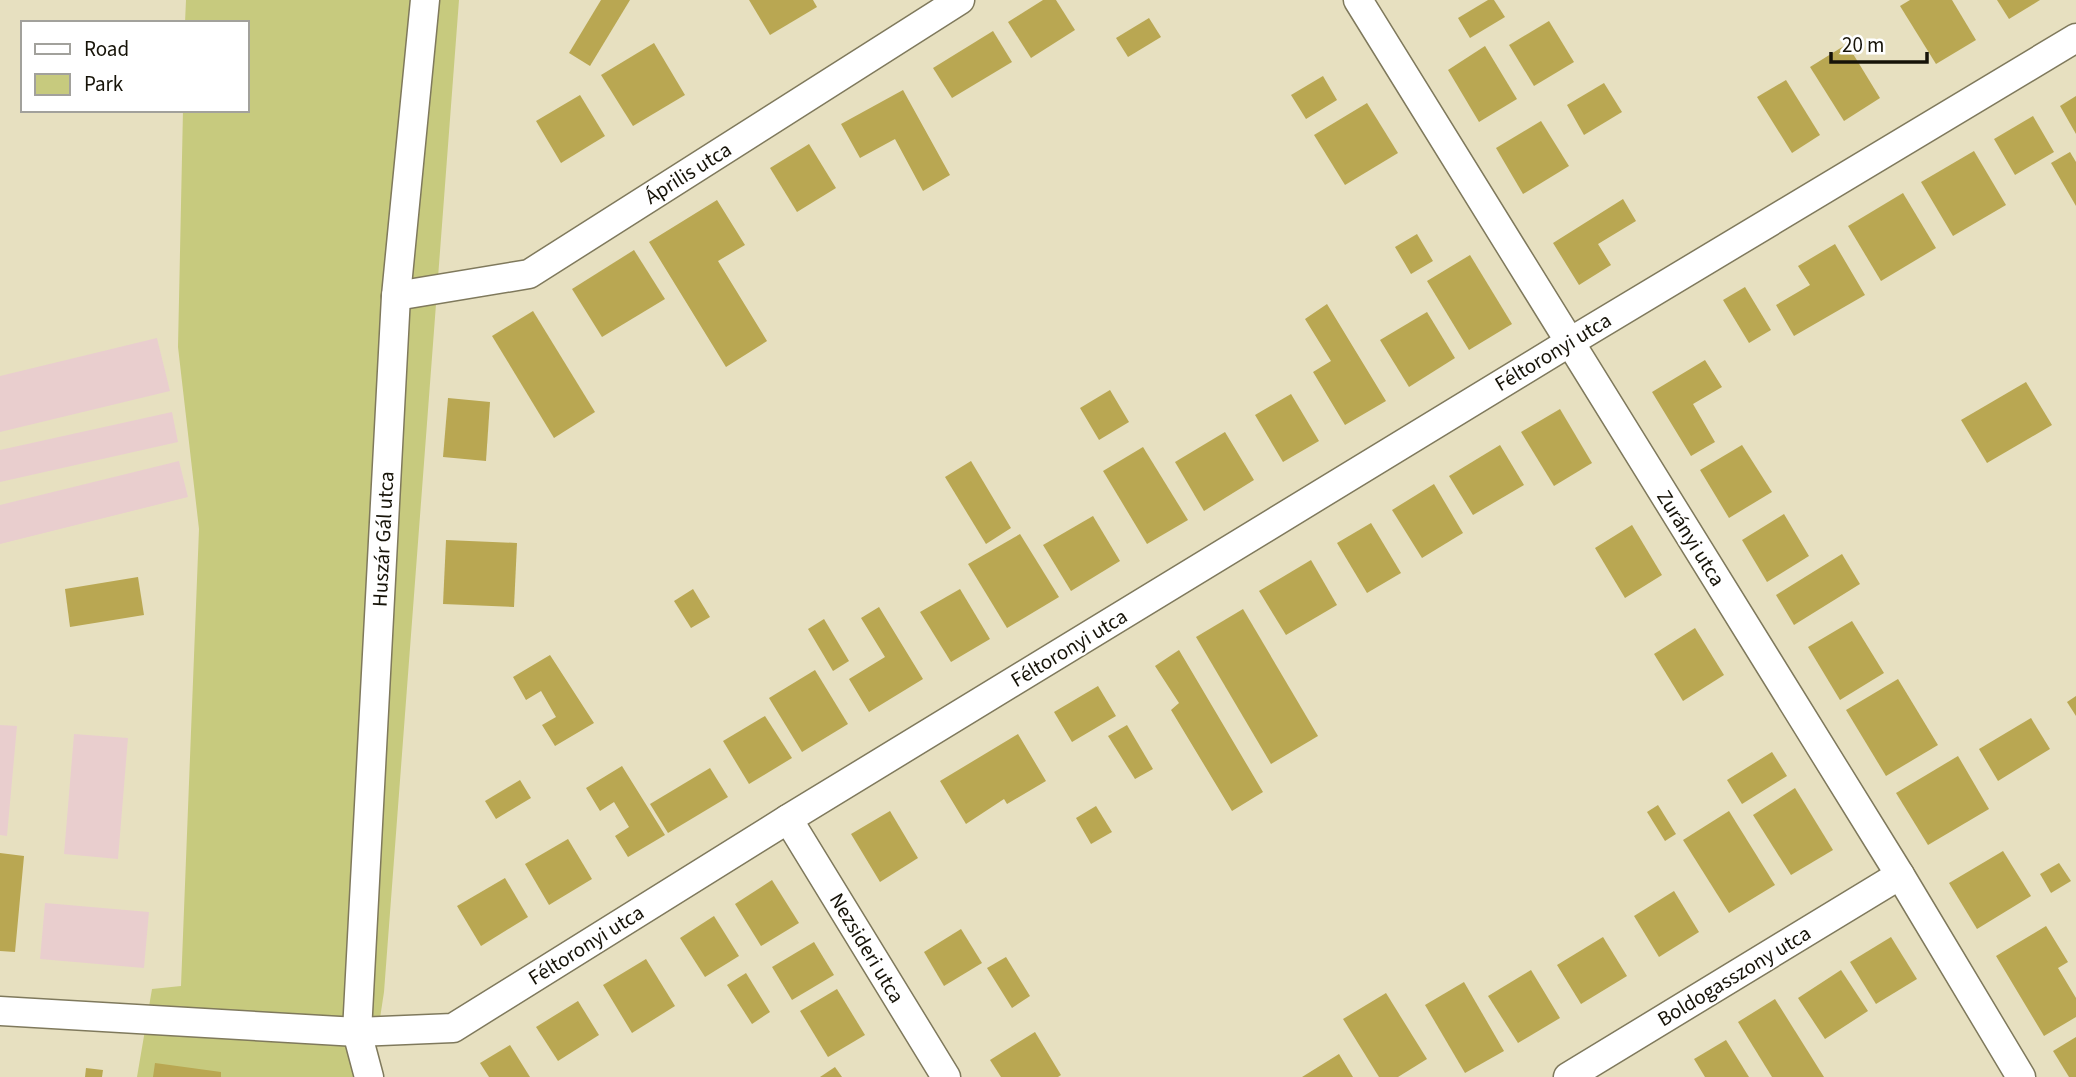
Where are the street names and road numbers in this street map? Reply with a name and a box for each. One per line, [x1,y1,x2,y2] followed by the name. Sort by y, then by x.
[639,135,737,211] street label: Április utca
[1489,305,1617,399] street label: Féltoronyi utca
[364,470,402,608] street label: Huszár Gál utca
[1650,484,1732,592] street label: Zurányi utca
[1005,601,1133,695] street label: Féltoronyi utca
[822,887,912,1009] street label: Nezsideri utca
[522,897,650,993] street label: Féltoronyi utca
[1652,918,1816,1034] street label: Boldogasszony utca

